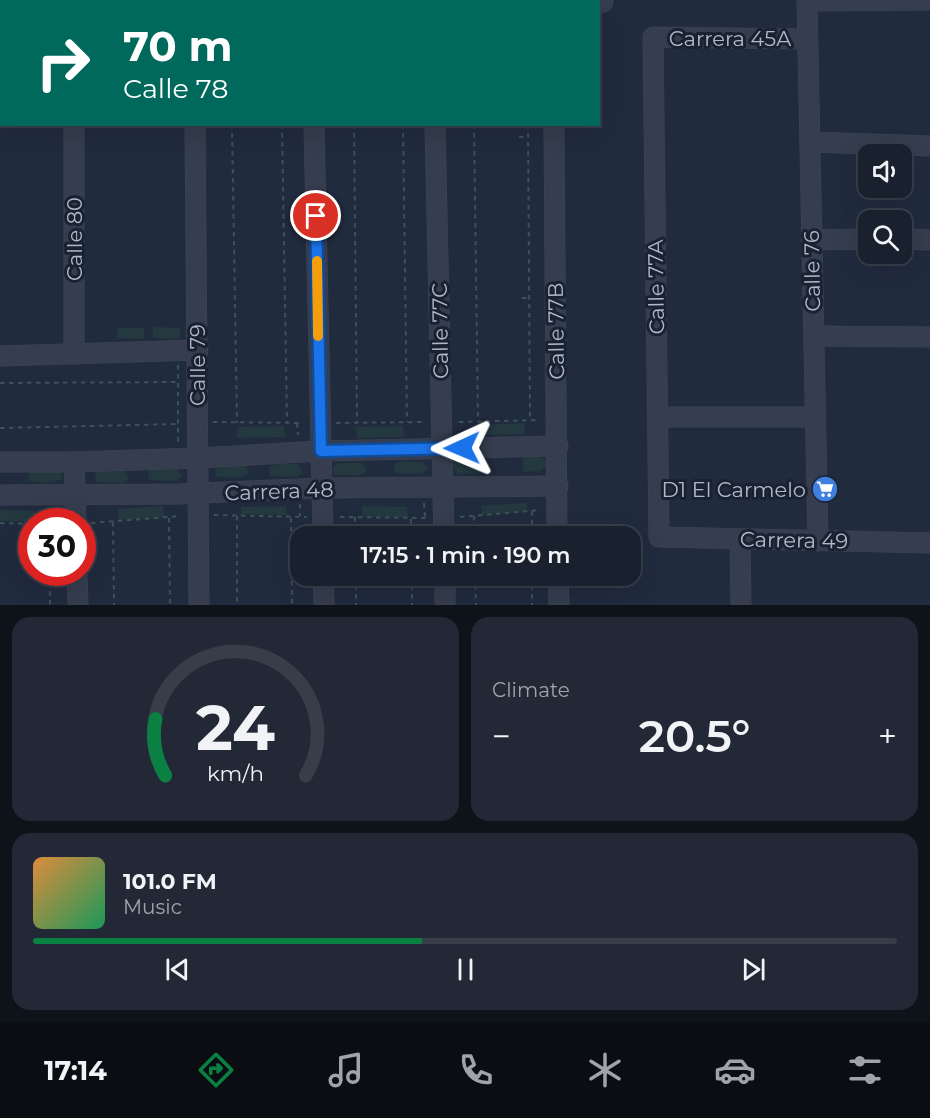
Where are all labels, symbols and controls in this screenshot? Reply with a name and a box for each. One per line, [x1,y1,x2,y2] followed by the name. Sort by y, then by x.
[123,20,233,72] text: 70 m
[24,24,102,102] icon: right
[669,26,792,51] street label: Carrera 45A
[123,72,228,105] text: Calle 78
[858,144,912,264] map controls
[858,144,912,198] button: sound
[290,190,341,241] pin
[62,197,87,281] street label: Calle 80
[299,199,332,232] icon: arrive
[858,210,912,264] button: search
[799,230,825,312] street label: Calle 76
[643,238,669,335] street label: Calle 77A
[543,282,569,380] street label: Calle 77B
[427,283,453,379] street label: Calle 77C
[185,324,210,406] street label: Calle 79
[430,416,494,480] position arrow
[810,474,840,504] supermarket icon: D1 El Carmelo
[224,477,334,505] street label: Carrera 48
[661,477,806,502] place label: D1 El Carmelo
[18,508,96,586] speed limit sign: 30
[740,527,848,553] street label: Carrera 49
[361,542,570,569] text: 17:15 · 1 min · 190 m
[492,678,570,702] text: Climate
[196,690,275,766] text: 24
[639,708,750,763] text: 20.5°
[492,716,511,756] text: −
[878,716,897,756] text: +
[207,760,264,786] text: km/h
[123,868,217,895] text: 101.0 FM
[123,895,182,919] text: Music
[161,953,194,986] icon: previous
[449,953,482,986] icon: pause
[737,953,770,986] icon: next
[195,1049,237,1091] icon: directions
[325,1049,367,1091] icon: music
[455,1049,497,1091] icon: phone
[584,1049,626,1091] icon: climate
[714,1049,756,1091] icon: car
[844,1049,886,1091] icon: filters
[44,1054,107,1087] text: 17:14

